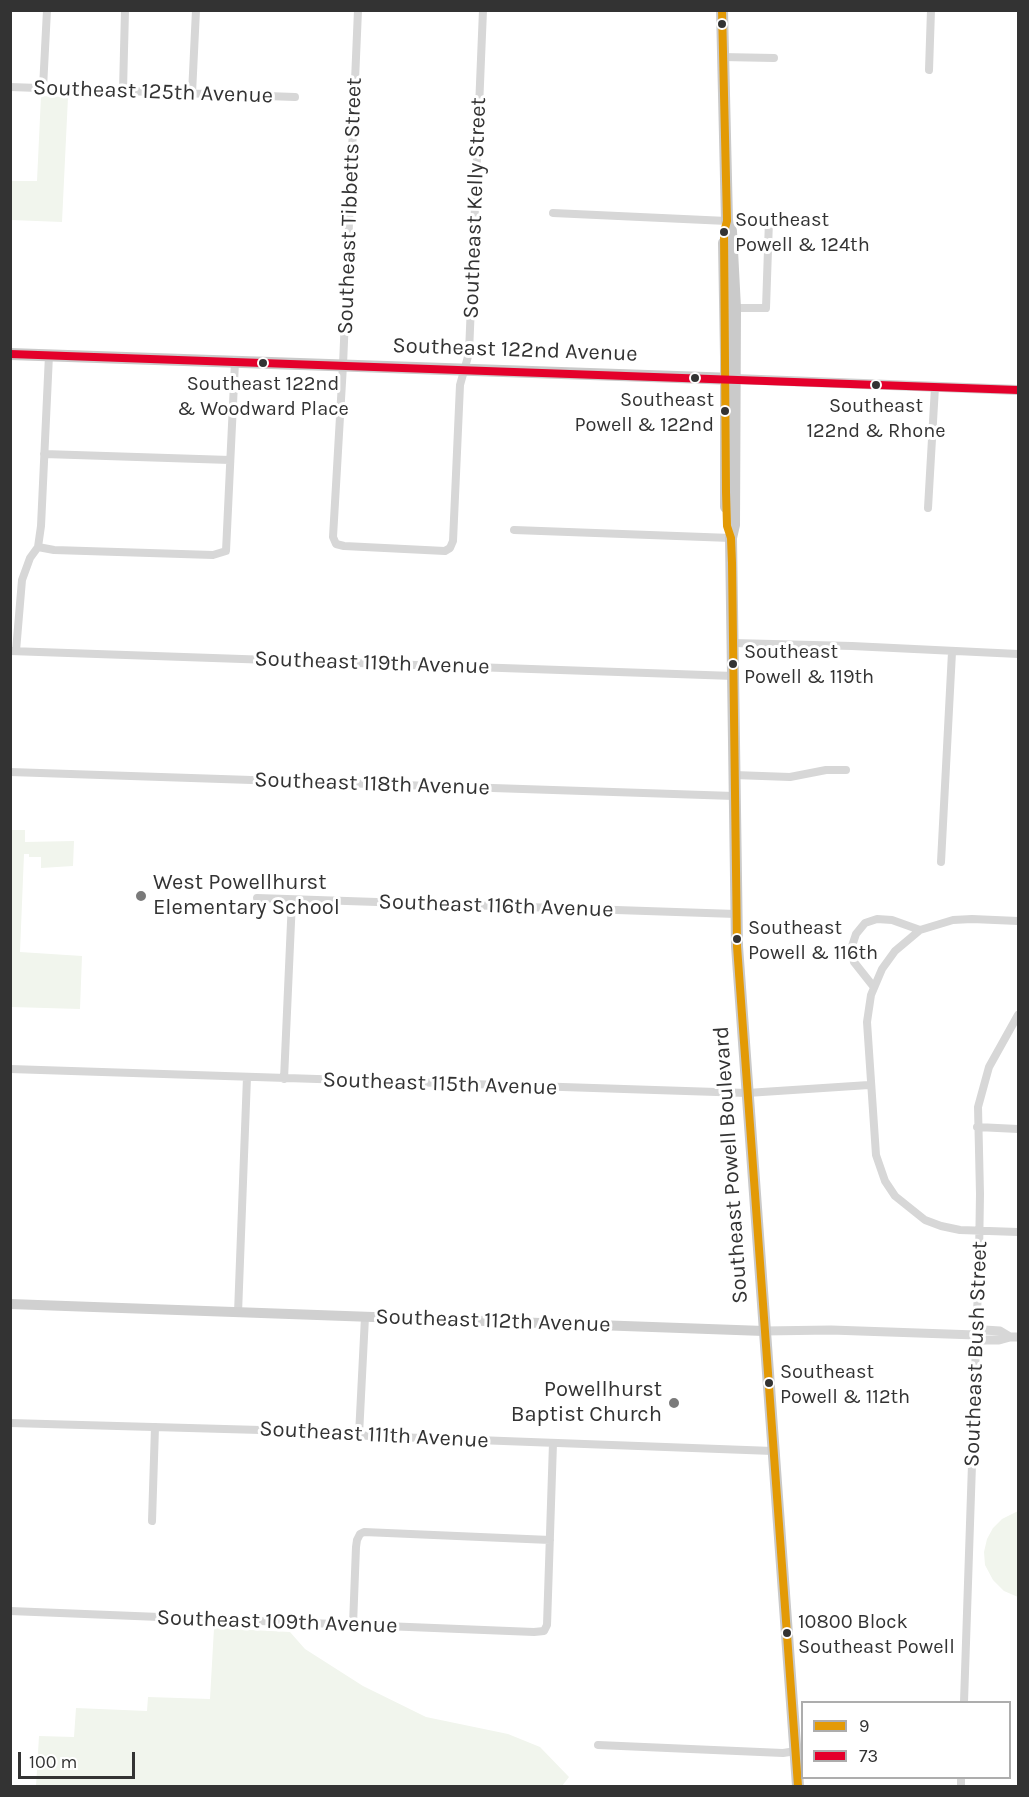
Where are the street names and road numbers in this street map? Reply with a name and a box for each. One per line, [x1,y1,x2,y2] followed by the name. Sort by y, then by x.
[32,75,274,109] street label: Southeast 125th Avenue
[332,77,368,335] street label: Southeast Tibbetts Street
[458,97,492,319] street label: Southeast Kelly Street
[392,333,638,367] street label: Southeast 122nd Avenue
[254,646,490,680] street label: Southeast 119th Avenue
[254,767,490,801] street label: Southeast 118th Avenue
[378,889,614,923] street label: Southeast 116th Avenue
[708,1025,754,1305] street label: Southeast Powell Boulevard
[322,1067,558,1101] street label: Southeast 115th Avenue
[959,1241,993,1467] street label: Southeast Bush Street
[375,1304,611,1338] street label: Southeast 112th Avenue
[259,1416,489,1454] street label: Southeast 111th Avenue
[156,1605,398,1639] street label: Southeast 109th Avenue

